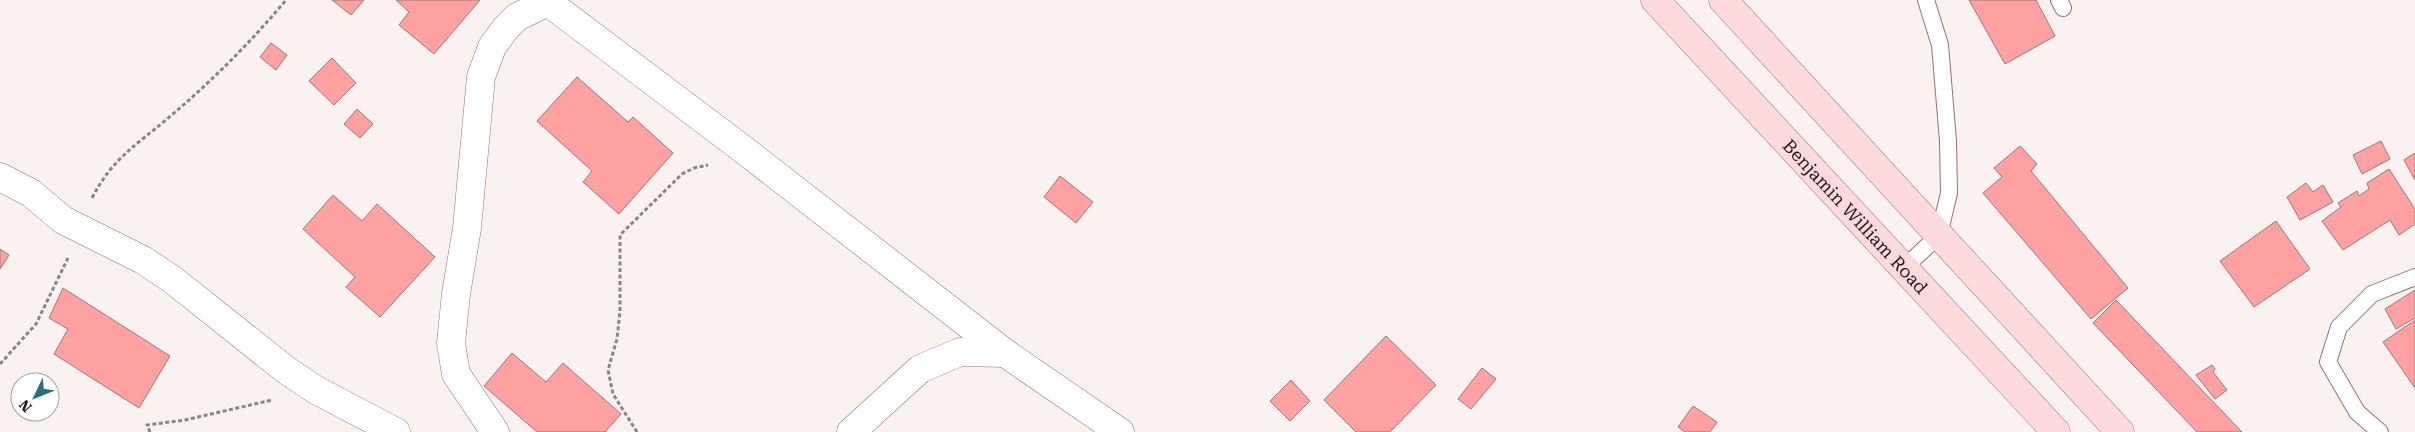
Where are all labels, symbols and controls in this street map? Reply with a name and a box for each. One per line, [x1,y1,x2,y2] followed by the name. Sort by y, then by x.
[1779,135,1933,298] street label: Benjamin William Road
[10,372,60,422] north arrow
[16,396,35,415] text: N

